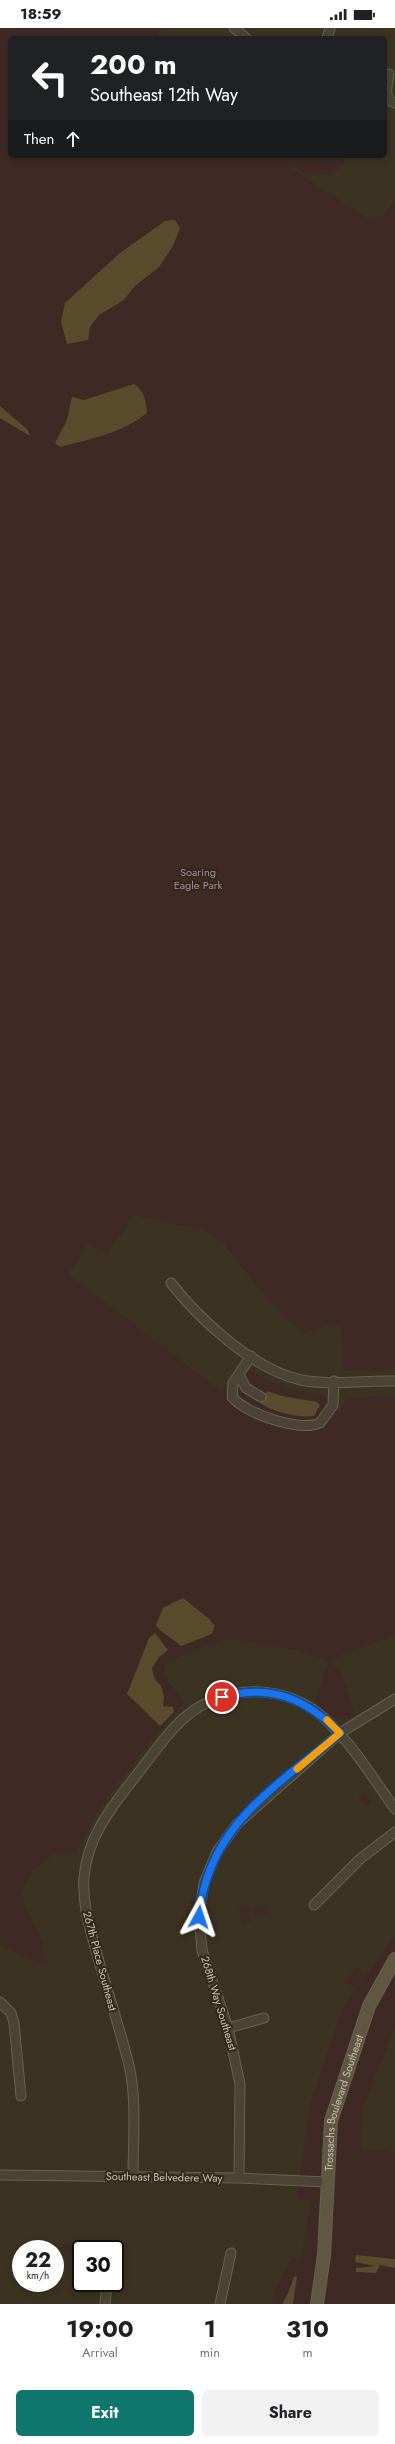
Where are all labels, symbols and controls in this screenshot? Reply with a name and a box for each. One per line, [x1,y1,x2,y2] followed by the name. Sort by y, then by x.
[20,3,62,25] text: 18:59
[90,44,177,85] text: 200 m
[24,52,76,104] icon: left
[90,82,238,108] text: Southeast 12th Way
[24,128,54,150] text: Then
[62,128,84,150] icon: ahead
[174,864,223,893] park label: Soaring Eagle Park
[205,1680,239,1714] pin
[211,1686,233,1708] icon: arrive
[178,1896,220,1938] position arrow
[79,1909,121,2013] street label: 267th Place Southeast
[197,1954,241,2052] street label: 268th Way Southeast
[320,2032,367,2171] street label: Trossachs Boulevard Southeast
[106,2168,223,2186] street label: Southeast Belvedere Way
[72,2240,124,2292] speed limit sign: 30
[25,2246,51,2275] text: 22
[27,2268,49,2283] text: km/h
[66,2311,134,2346] text: 19:00
[204,2311,216,2346] text: 1
[286,2311,329,2346] text: 310
[82,2343,118,2362] text: Arrival
[200,2343,220,2362] text: min
[302,2343,313,2362] text: m
[16,2390,194,2436] button: Exit
[202,2390,379,2436] button: Share

